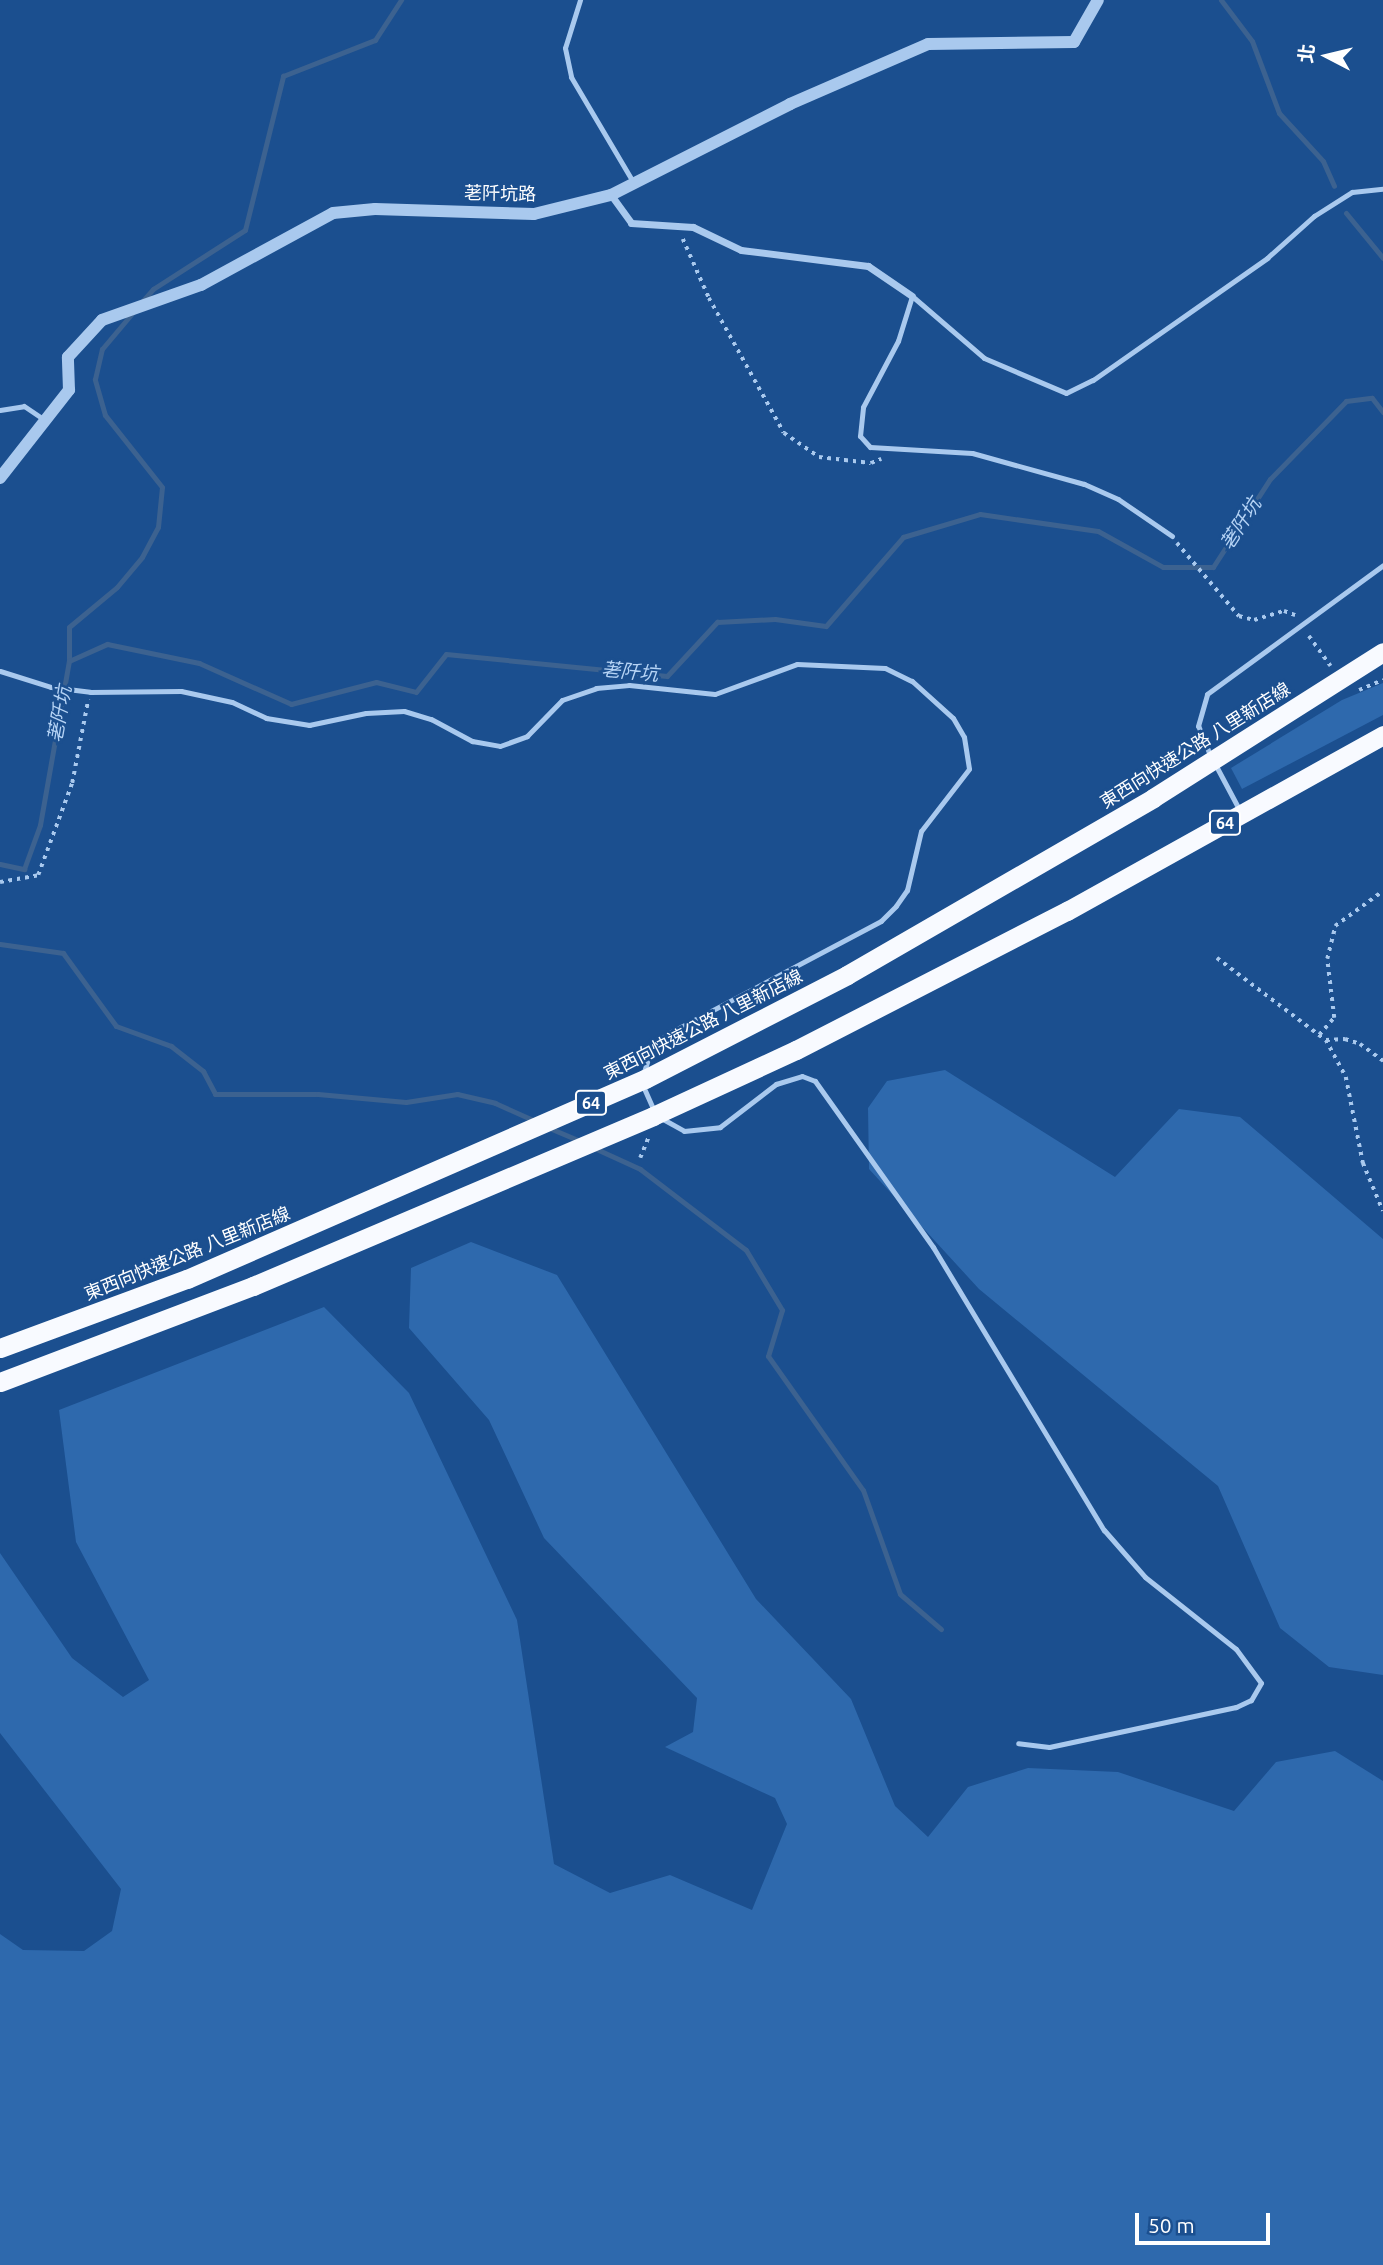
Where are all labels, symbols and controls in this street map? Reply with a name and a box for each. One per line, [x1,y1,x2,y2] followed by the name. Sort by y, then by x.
[1292,21,1362,91] north arrow
[1294,43,1318,64] text: 北
[464,182,536,204] street label: 荖阡坑路
[1216,494,1266,554] water label: 荖阡坑
[601,658,659,686] water label: 荖阡坑
[1096,678,1294,812] street label: 東西向快速公路 八里新店線
[44,684,76,744] water label: 荖阡坑
[1208,810,1242,836] road number: 64
[600,964,806,1084] street label: 東西向快速公路 八里新店線
[574,1091,608,1116] road number: 64
[81,1202,293,1304] street label: 東西向快速公路 八里新店線
[1138,2198,1273,2242] scale bar
[1148,2213,1195,2237] text: 50 m

